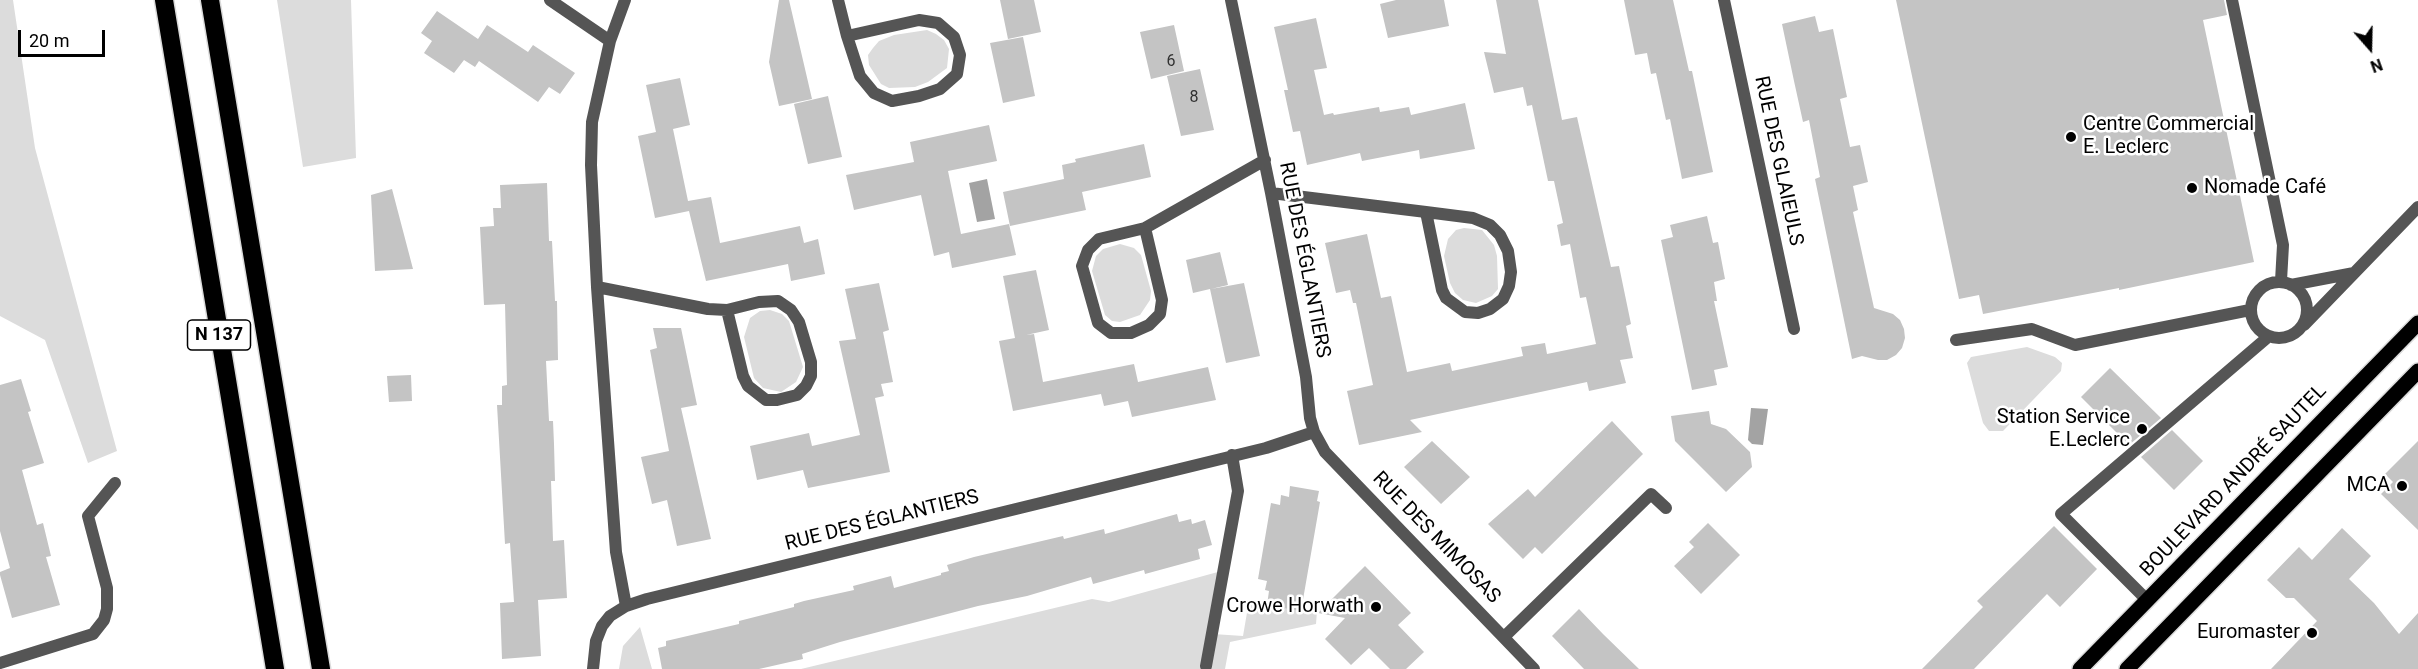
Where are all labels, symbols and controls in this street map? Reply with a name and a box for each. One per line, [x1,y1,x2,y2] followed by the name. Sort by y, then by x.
[21,18,108,56] scale bar
[2340,18,2400,78] north arrow
[29,30,69,51] text: 20 m
[1167,52,1175,72] house number: 6
[2368,55,2385,76] text: N
[1748,74,1808,248] street label: RUE DES GLAIEULS
[1190,88,1198,108] house number: 8
[2083,113,2254,160] place label: Centre Commercial E. Leclerc
[2064,130,2078,144] marker: Centre Commercial E. Leclerc
[1273,160,1335,360] street label: RUE DES ÉGLANTIERS
[2204,176,2326,200] place label: Nomade Café
[2185,181,2199,195] marker: Nomade Café
[188,320,250,350] road number: N 137
[2136,380,2332,582] street label: BOULEVARD ANDRÉ SAUTEL
[1997,406,2130,453] place label: Station Service E.Leclerc
[2135,422,2149,436] marker: Station Service E.Leclerc
[1367,467,1505,609] street label: RUE DES MIMOSAS
[2346,474,2390,498] place label: MCA
[2395,479,2409,493] marker: MCA
[783,485,981,557] street label: RUE DES ÉGLANTIERS
[1226,595,1364,619] place label: Crowe Horwath
[1369,600,1383,614] marker: Crowe Horwath
[2197,621,2300,645] place label: Euromaster
[2305,626,2319,640] marker: Euromaster

